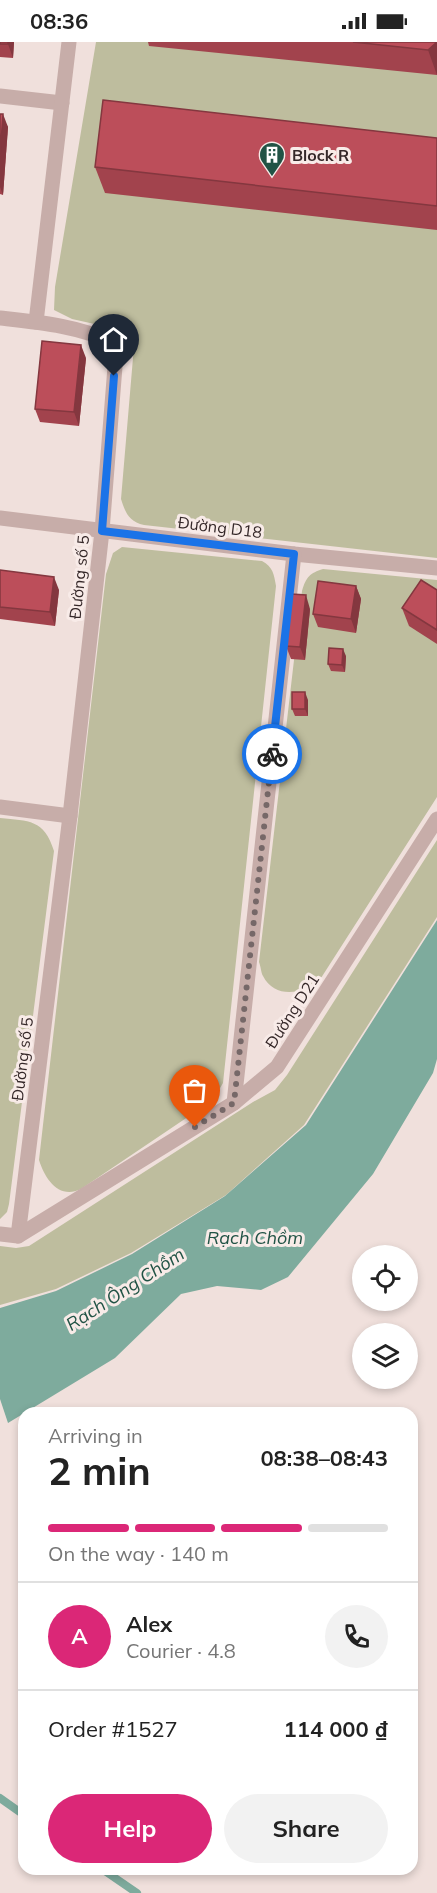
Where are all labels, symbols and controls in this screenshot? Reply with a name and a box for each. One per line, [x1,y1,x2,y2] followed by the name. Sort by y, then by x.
[30,7,88,35] text: 08:36
[257,140,287,178] building icon: Block R
[292,145,349,165] place label: Block R
[88,314,139,376] pin
[97,323,130,356] icon: home
[177,512,263,542] street label: Đường D18
[65,534,93,620] street label: Đường số 5
[242,724,302,784] courier
[256,738,289,771] icon: bike
[261,970,323,1052] street label: Đường D21
[7,1016,37,1102] street label: Đường số 5
[169,1065,220,1127] pin
[178,1074,211,1107] icon: bag
[207,1226,303,1249] water label: Rạch Chồm
[62,1242,188,1336] water label: Rạch Ông Chồm
[352,1245,418,1389] map controls
[352,1245,418,1311] button: locate
[352,1323,418,1389] button: layers
[48,1423,143,1448] text: Arriving in
[260,1444,388,1472] text: 08:38–08:43
[48,1446,151,1495] text: 2 min
[48,1541,229,1566] text: On the way · 140 m
[325,1605,388,1668] button: phone
[126,1610,172,1638] text: Alex
[71,1622,88,1650] text: A
[126,1638,236,1663] text: Courier · 4.8
[48,1715,178,1743] text: Order #1527
[284,1715,388,1743] text: 114 000 ₫
[48,1794,212,1863] button: Help
[224,1794,388,1863] button: Share

